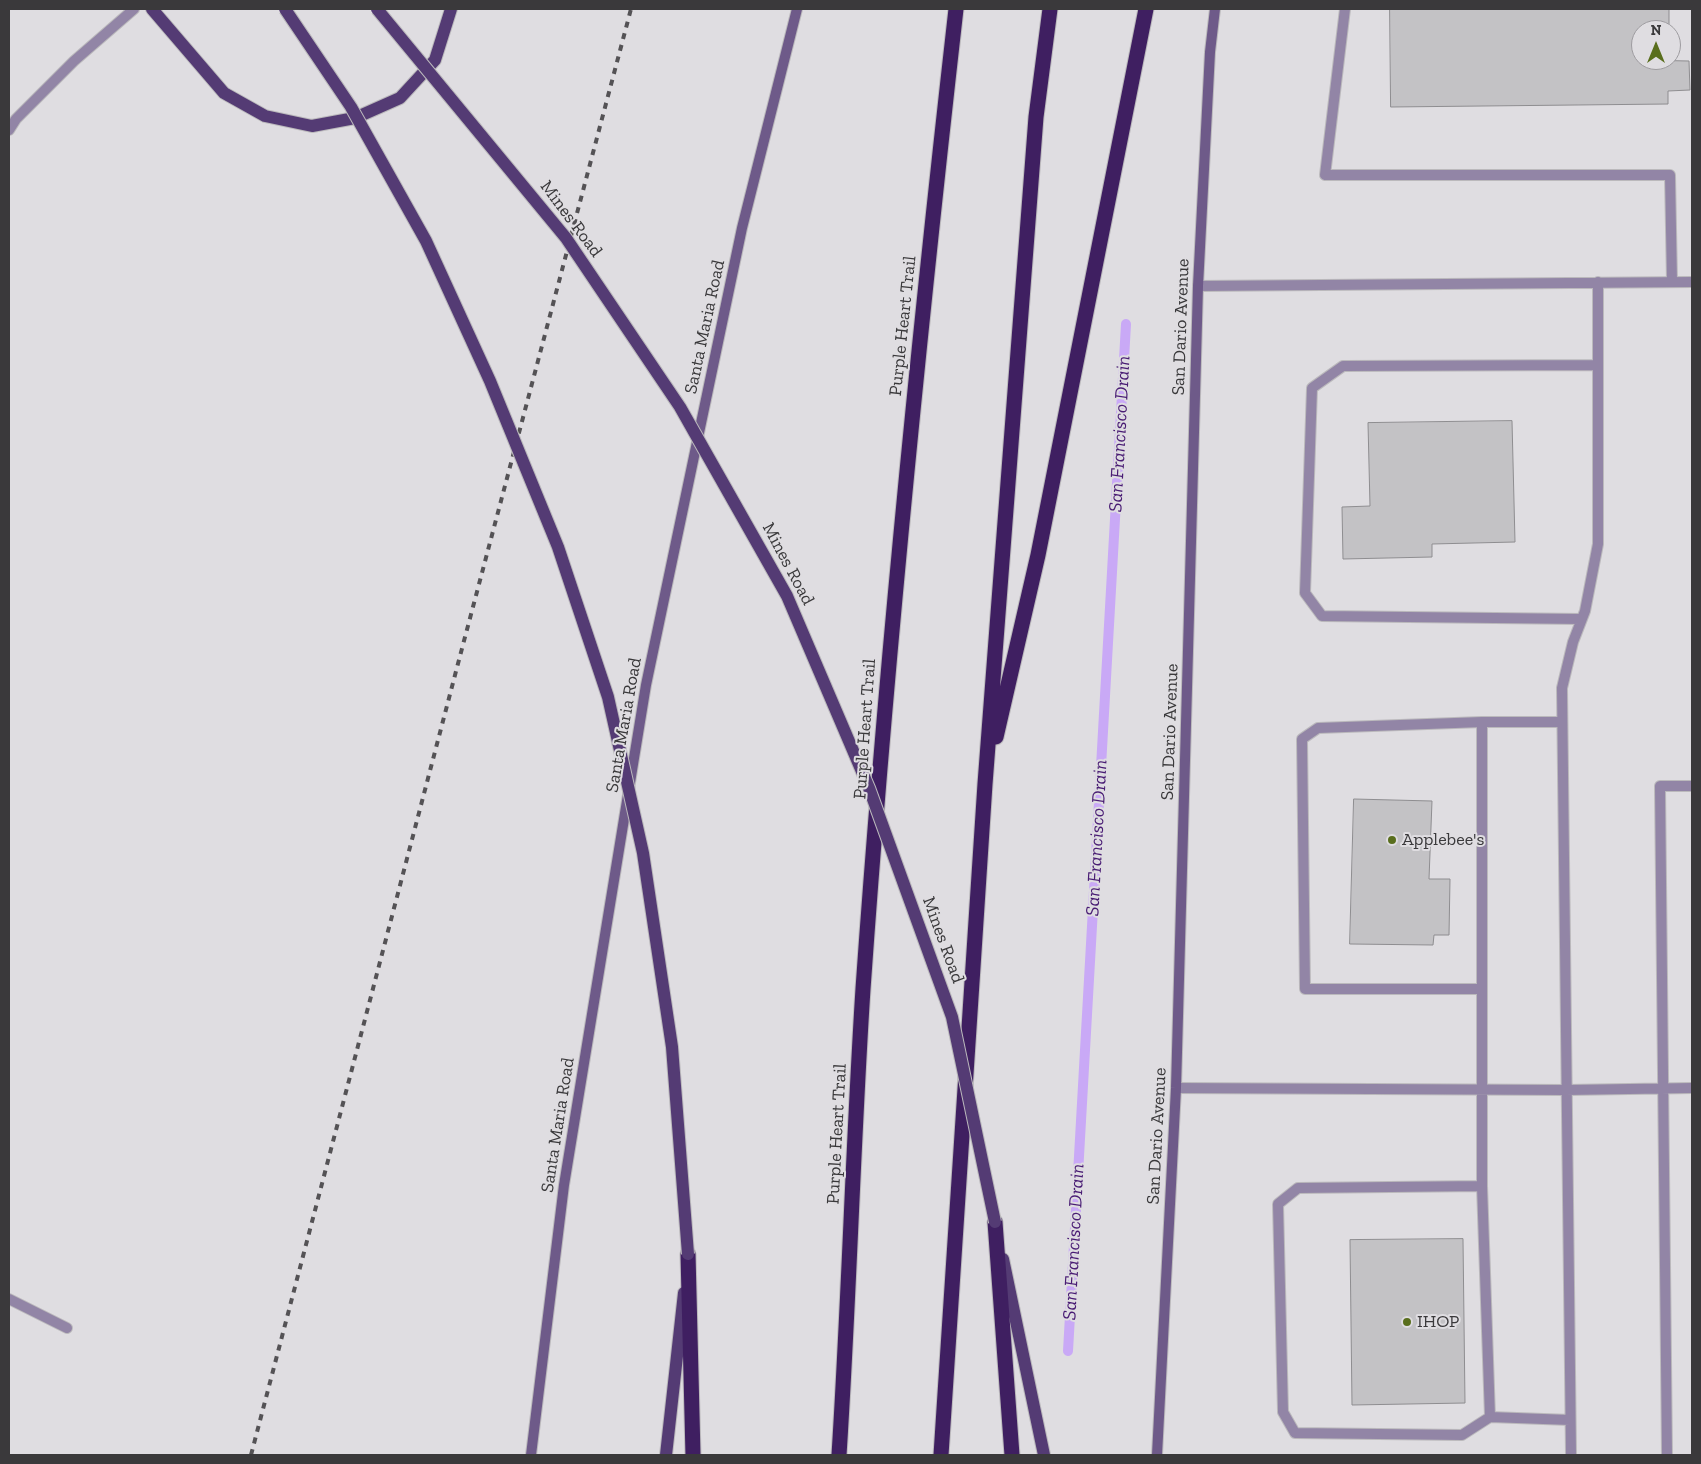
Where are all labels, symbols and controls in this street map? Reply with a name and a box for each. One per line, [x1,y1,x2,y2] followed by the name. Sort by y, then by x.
[1631,20,1681,70] north arrow
[1651,22,1661,39] text: N
[535,176,607,262] street label: Mines Road
[885,255,921,397] street label: Purple Heart Trail
[680,258,730,396] street label: Santa Maria Road
[1168,258,1194,396] street label: San Dario Avenue
[1105,355,1135,513] water label: San Francisco Drain
[757,519,819,609] street label: Mines Road
[602,656,646,794] street label: Santa Maria Road
[849,658,881,800] street label: Purple Heart Trail
[1157,663,1183,801] street label: San Dario Avenue
[1082,759,1112,917] water label: San Francisco Drain
[1402,829,1484,851] place label: Applebee's
[1386,834,1398,846] marker: Applebee's
[917,894,969,986] street label: Mines Road
[537,1056,579,1194] street label: Santa Maria Road
[823,1063,851,1205] street label: Purple Heart Trail
[1143,1067,1171,1205] street label: San Dario Avenue
[1059,1163,1089,1321] water label: San Francisco Drain
[1417,1311,1459,1333] place label: IHOP
[1401,1316,1413,1328] marker: IHOP

